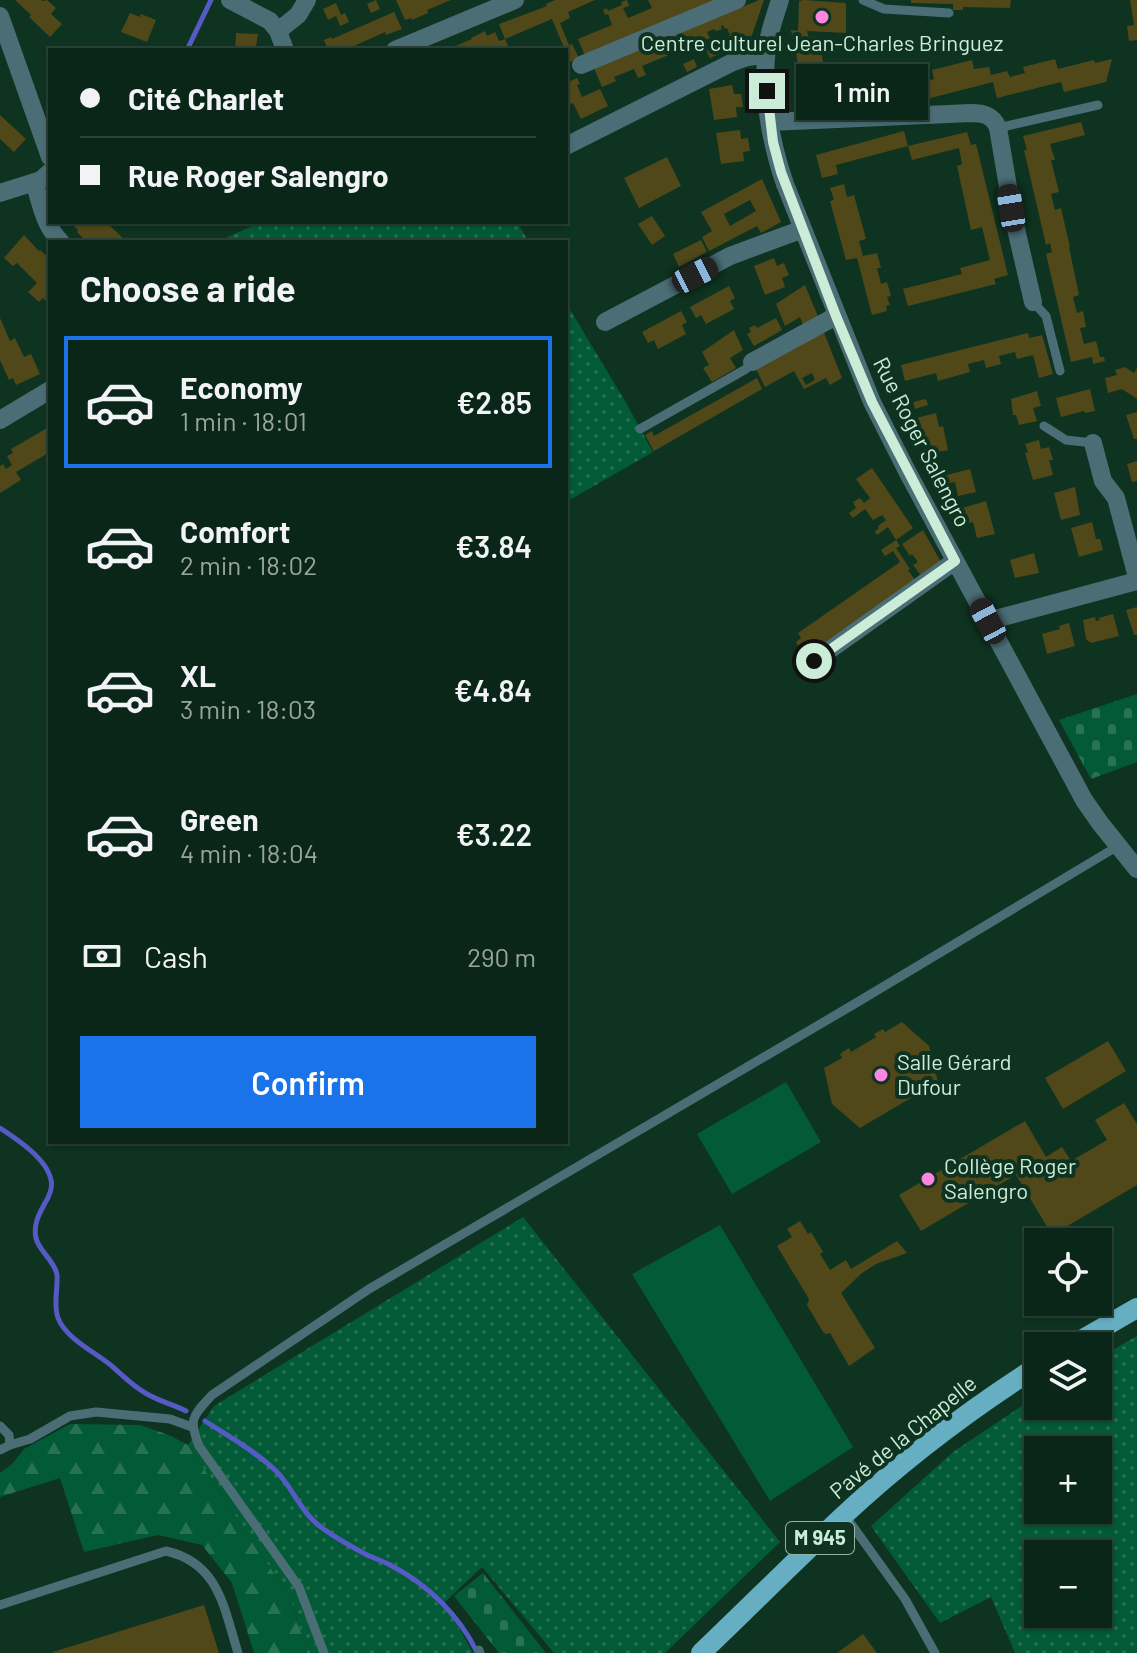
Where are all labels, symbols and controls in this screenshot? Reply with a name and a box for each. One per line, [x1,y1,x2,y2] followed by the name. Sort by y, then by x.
[813,8,831,26] marker: Centre culturel Jean-Charles Bringuez
[641,29,1003,55] place label: Centre culturel Jean-Charles Bringuez
[795,63,927,119] callout: 1 min
[749,73,785,109] route end
[834,76,890,107] text: 1 min
[128,80,284,116] text: Cité Charlet
[128,157,389,193] text: Rue Roger Salengro
[995,182,1027,234] car
[668,253,722,297] car
[80,266,296,309] text: Choose a ride
[869,352,977,531] street label: Rue Roger Salengro
[84,366,156,438] icon: car
[180,369,303,405] text: Economy
[456,384,532,420] text: €2.85
[180,405,307,436] text: 1 min · 18:01
[84,510,156,582] icon: car
[180,513,290,549] text: Comfort
[455,528,532,564] text: €3.84
[180,549,317,580] text: 2 min · 18:02
[966,594,1010,648] car
[796,643,832,679] route start
[84,654,156,726] icon: car
[180,657,216,693] text: XL
[454,672,532,708] text: €4.84
[180,693,316,724] text: 3 min · 18:03
[84,798,156,870] icon: car
[180,801,259,837] text: Green
[456,816,532,852] text: €3.22
[180,837,318,868] text: 4 min · 18:04
[80,934,124,978] icon: cash
[144,938,208,974] text: Cash
[467,941,536,972] text: 290 m
[80,1036,536,1128] button: Confirm
[897,1048,1012,1099] place label: Salle Gérard Dufour
[872,1066,890,1084] marker: Salle Gérard Dufour
[944,1152,1076,1203] place label: Collège Roger Salengro
[919,1170,937,1188] marker: Collège Roger Salengro
[1024,1228,1112,1628] map controls
[1024,1228,1112,1316] button: locate
[1024,1332,1112,1420] button: layers
[824,1369,981,1503] street label: Pavé de la Chapelle
[1024,1436,1112,1524] button: +
[786,1522,854,1554] road number: M 945
[1024,1540,1112,1628] button: −

